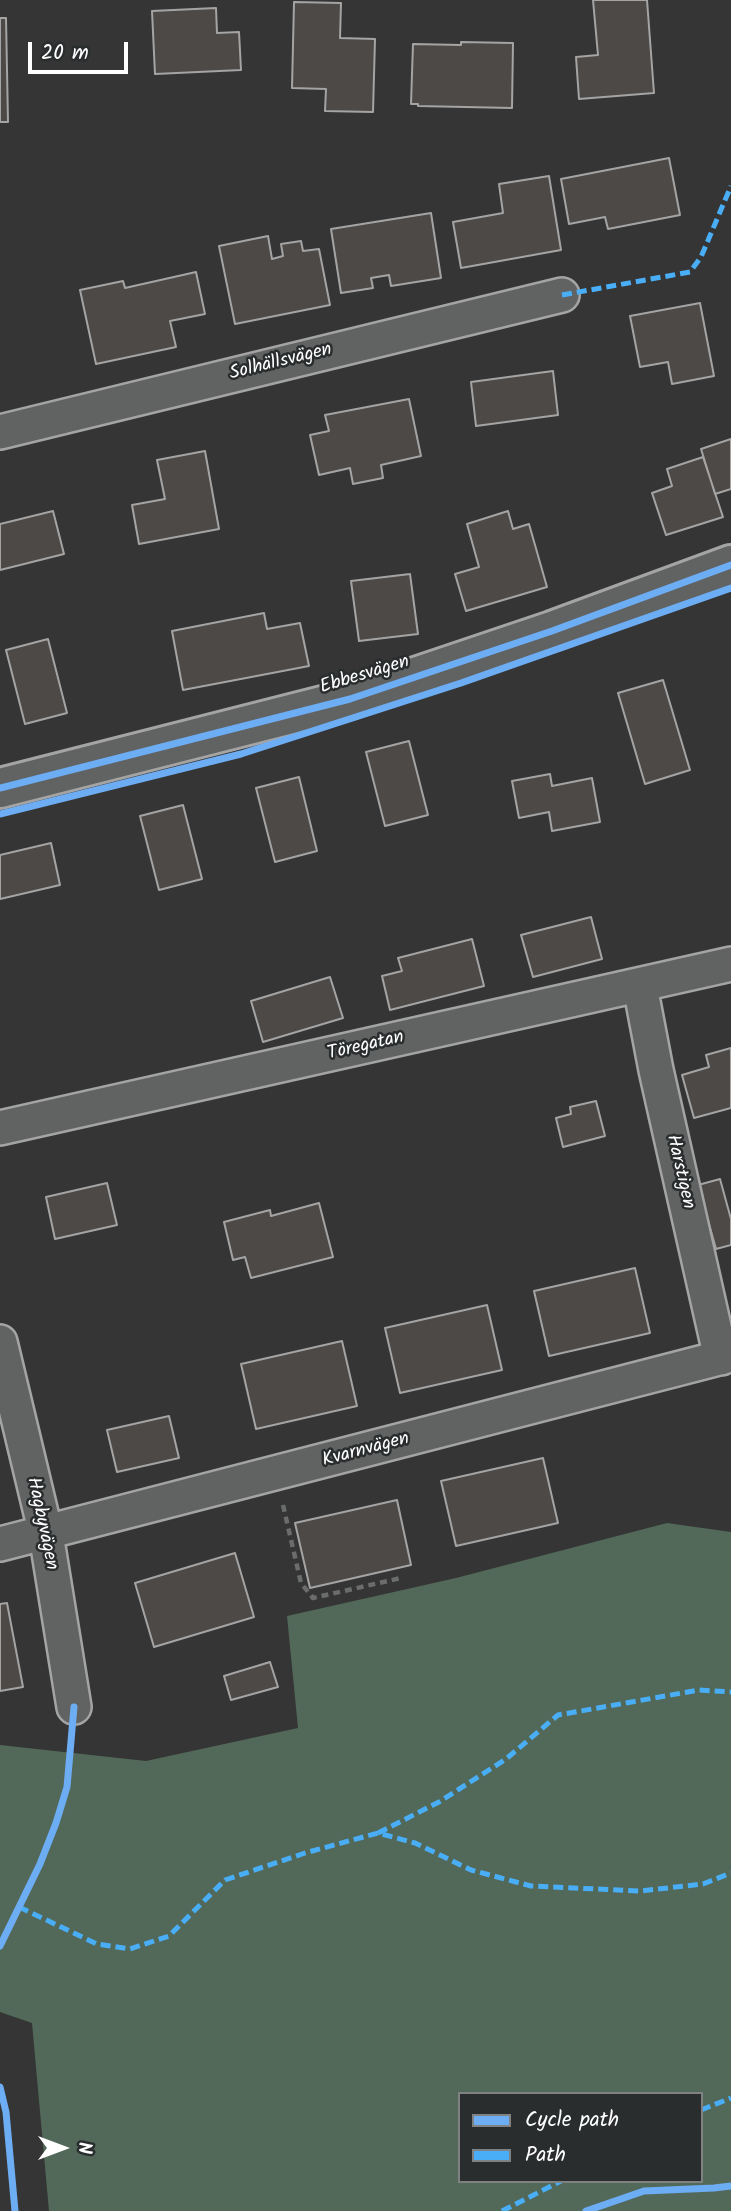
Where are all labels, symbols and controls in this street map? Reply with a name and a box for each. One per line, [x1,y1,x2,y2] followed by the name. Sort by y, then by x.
[32,28,131,72] scale bar
[41,37,89,70] text: 20 m
[227,339,335,387] street label: Solhällsvägen
[317,652,413,700] street label: Ebbesvägen
[325,1027,407,1067] street label: Töregatan
[659,1133,699,1211] street label: Harstigen
[320,1428,412,1474] street label: Kvarnvägen
[20,1476,62,1572] street label: Hagbyvägen
[458,2092,703,2183] legend
[525,2104,619,2137] text: Cycle path
[28,2113,98,2183] north arrow
[525,2139,566,2172] text: Path
[69,2142,99,2154] text: N

